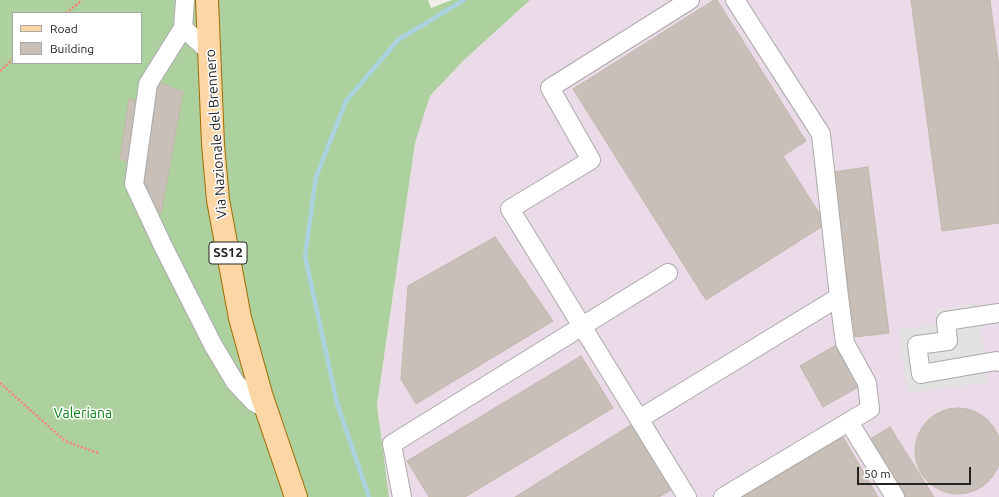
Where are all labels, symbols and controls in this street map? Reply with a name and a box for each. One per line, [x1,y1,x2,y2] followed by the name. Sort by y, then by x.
[12,12,142,64] legend
[50,22,78,35] text: Road
[50,42,94,55] text: Building
[202,49,230,219] street label: Via Nazionale del Brennero
[209,242,247,264] road number: SS12
[54,405,112,421] park label: Valeriana
[859,459,973,485] scale bar
[864,467,891,480] text: 50 m

